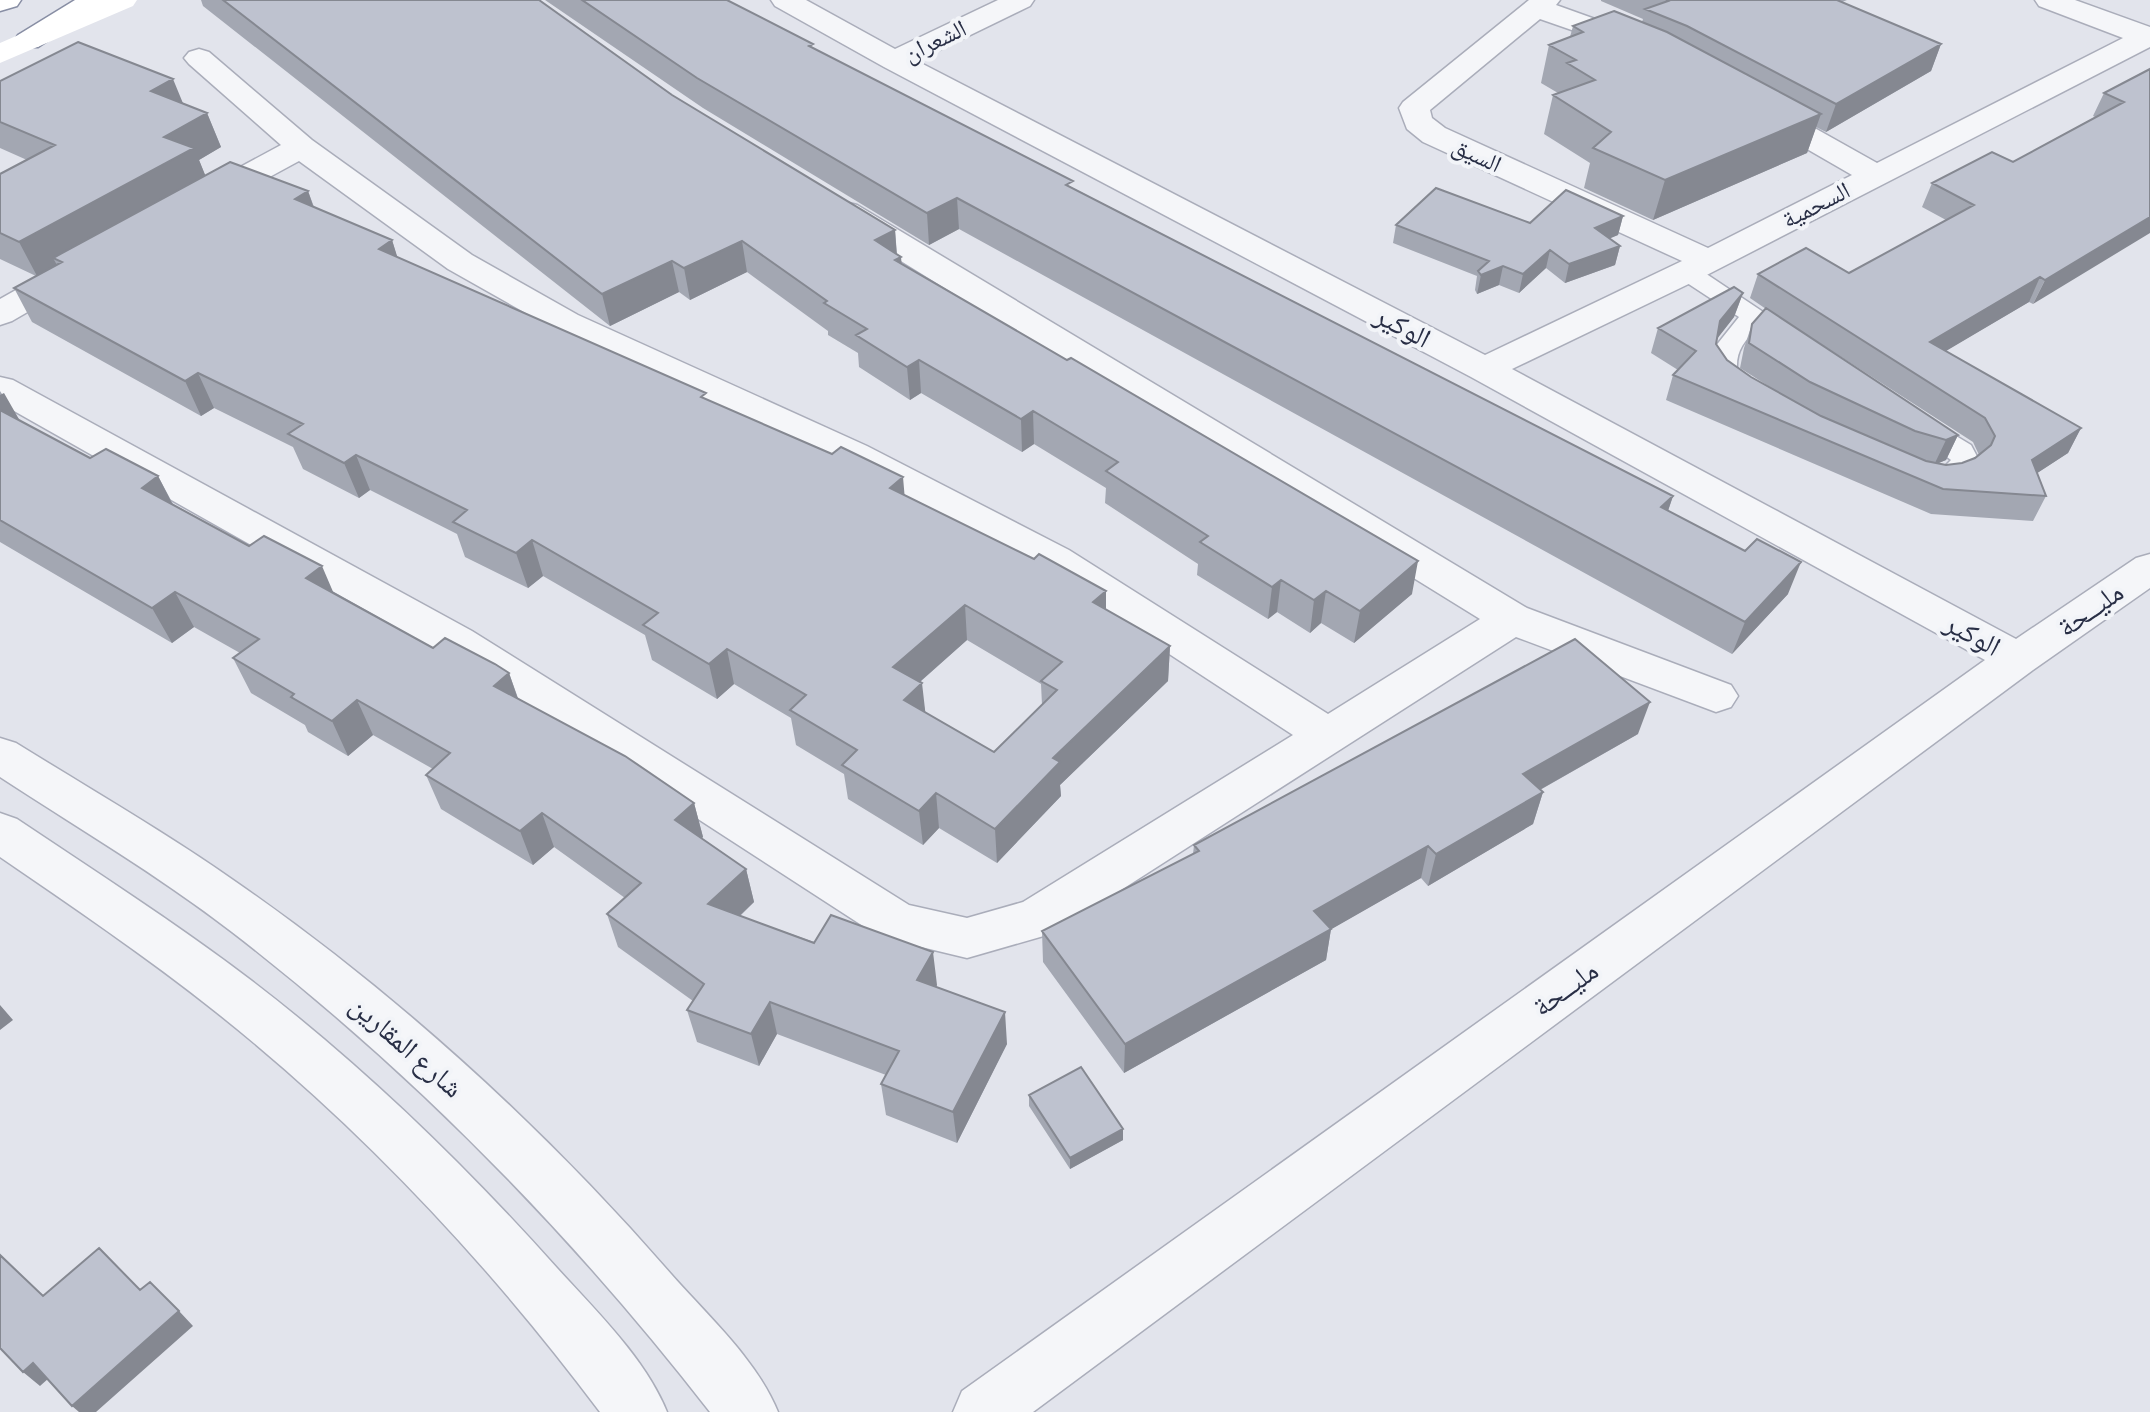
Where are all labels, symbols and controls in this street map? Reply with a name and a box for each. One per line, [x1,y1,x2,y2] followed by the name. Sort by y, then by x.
[899,14,971,68] street label: الشعران
[1448,132,1506,178] street label: السيق
[1778,176,1854,234] street label: السحمية
[1368,298,1436,355] street label: الوكير
[2051,575,2130,644] street label: مليــحة
[1938,605,2006,663] street label: الوكير
[1526,954,1604,1023] street label: مليــحة
[343,988,470,1105] street label: شارع المقارين

